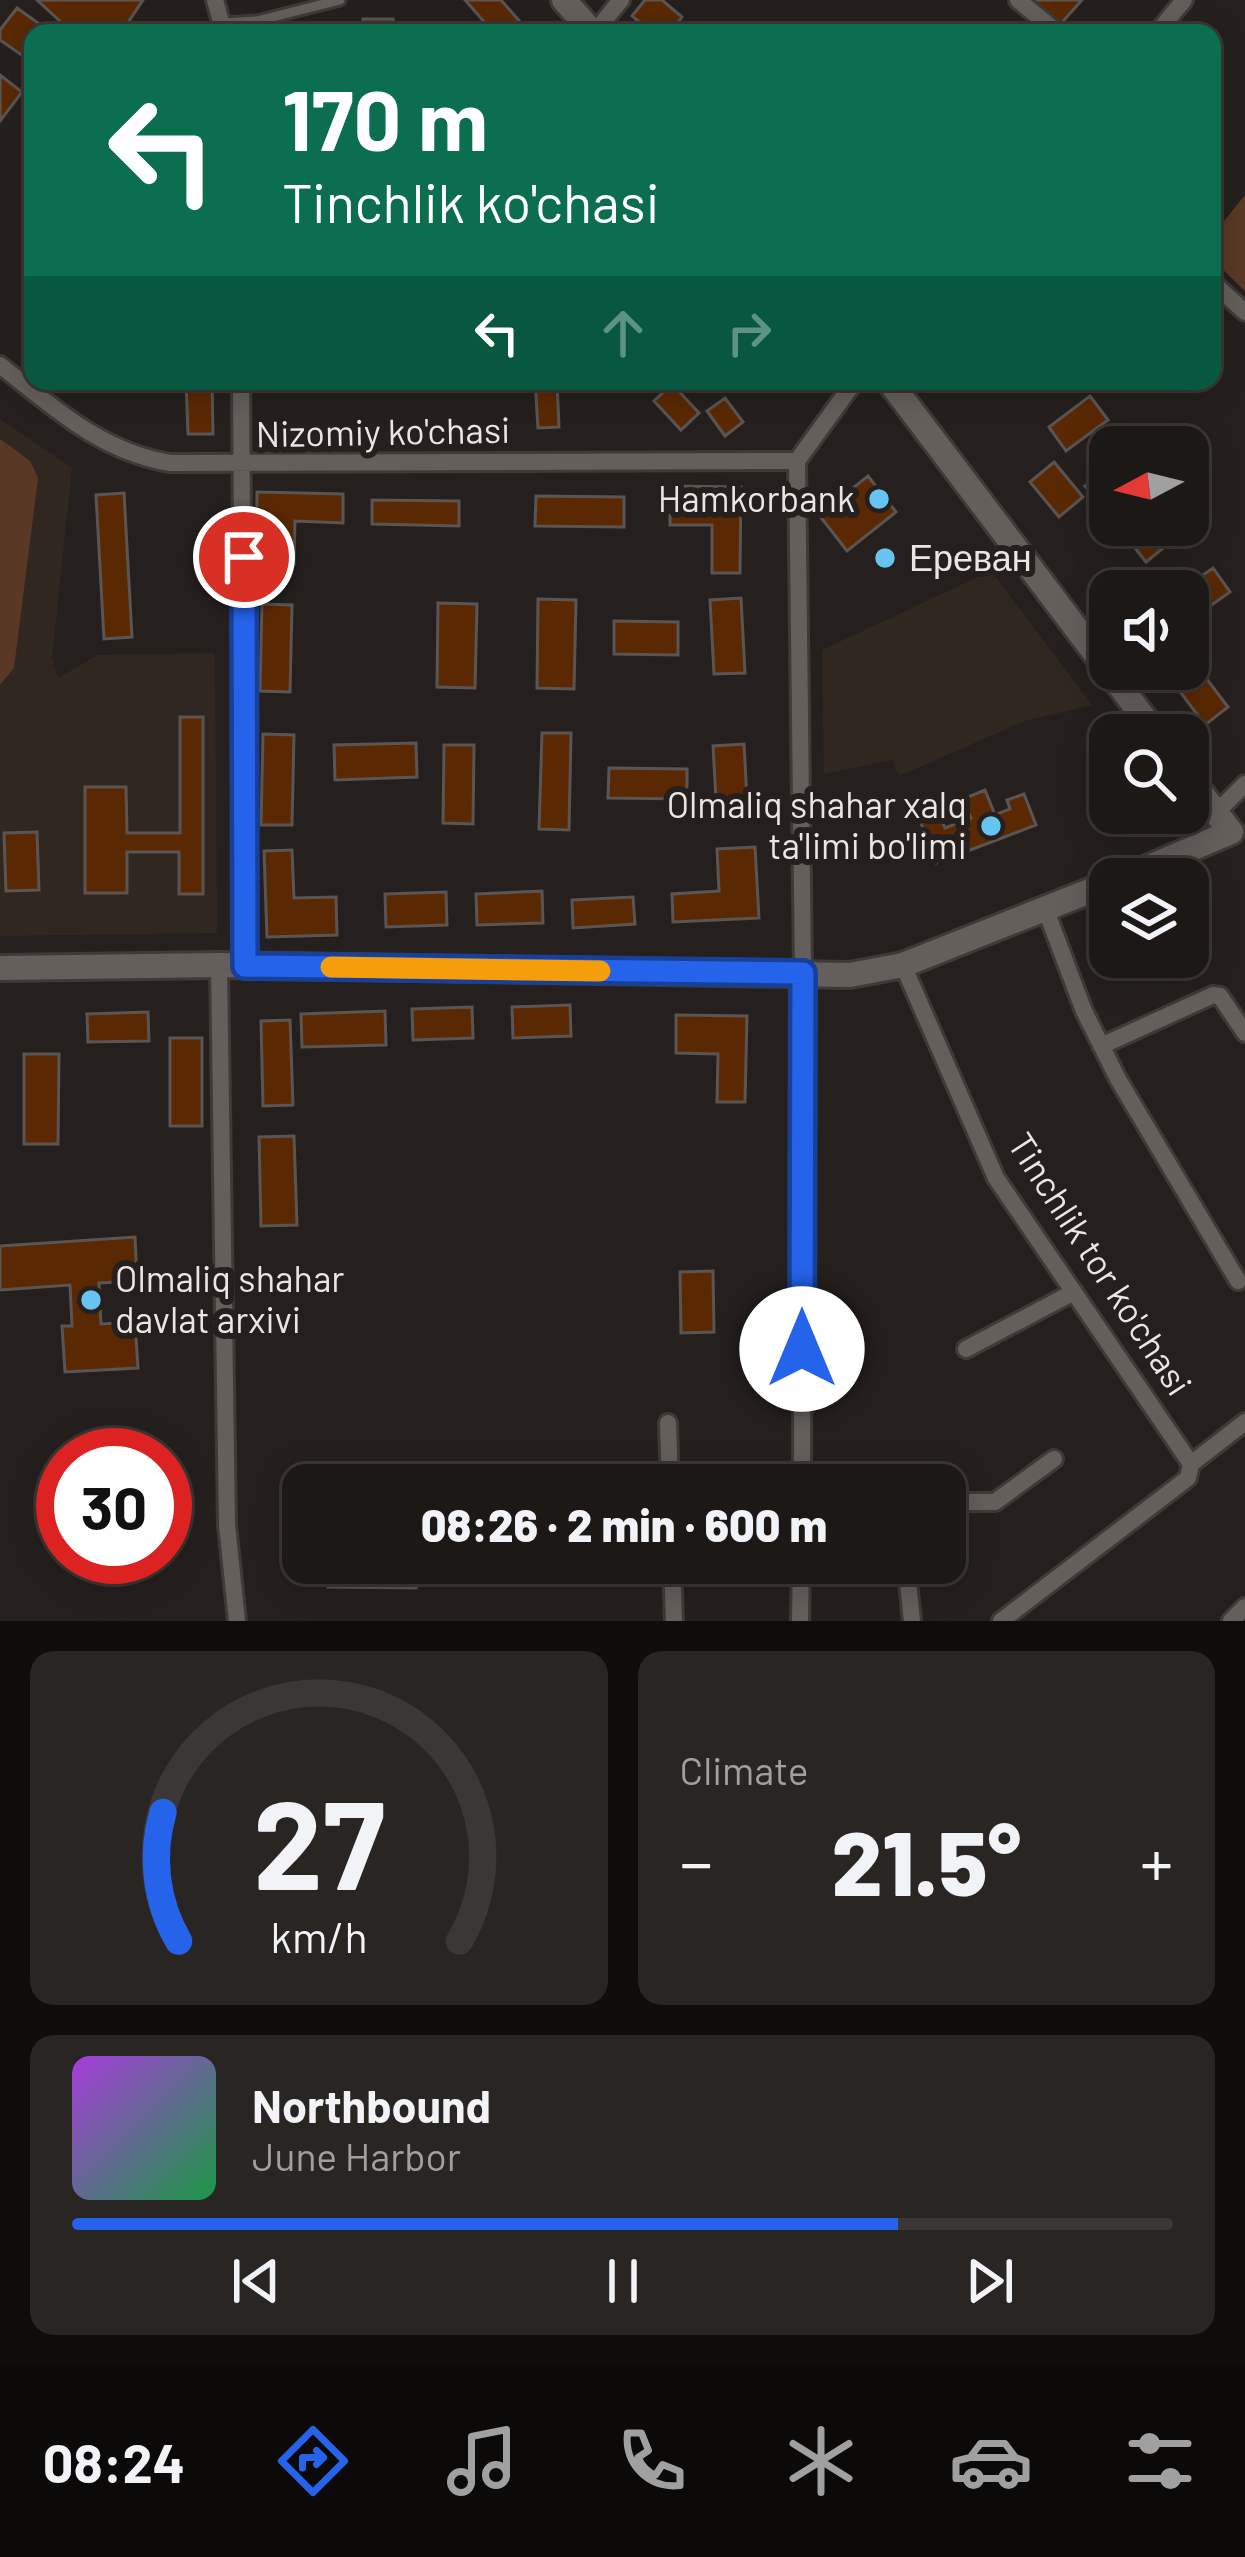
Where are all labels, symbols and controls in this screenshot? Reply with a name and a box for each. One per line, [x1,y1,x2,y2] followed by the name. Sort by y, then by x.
[282,67,488,168] text: 170 m
[84,72,240,228] icon: left
[282,169,659,234] text: Tinchlik ko'chasi
[464,300,530,366] icon: left
[590,300,656,366] icon: ahead
[716,300,782,366] icon: right
[255,407,511,454] street label: Nizomiy ko'chasi
[1089,426,1209,546] north arrow
[1089,426,1209,978] map controls
[658,476,855,519] place label: Hamkorbank
[866,486,892,512] marker: Hamkorbank
[193,506,295,608] pin
[211,524,277,590] icon: arrive
[909,535,1032,579] place label: Ереван
[872,545,898,571] marker: Ереван
[1089,570,1209,690] button: sound
[1089,714,1209,834] button: search
[667,782,967,866] place label: Olmaliq shahar xalq ta'limi bo'limi
[978,813,1004,839] marker: Olmaliq shahar xalq ta'limi bo'limi
[1089,858,1209,978] button: layers
[1000,1124,1202,1402] street label: Tinchlik tor ko'chasi
[115,1256,344,1340] place label: Olmaliq shahar davlat arxivi
[739,1286,865,1412] position arrow
[78,1287,104,1313] marker: Olmaliq shahar davlat arxivi
[36,1428,192,1584] speed limit sign: 30
[421,1497,827,1551] text: 08:26 · 2 min · 600 m
[680,1746,809,1793] text: Climate
[253,1765,385,1915] text: 27
[831,1806,1021,1914] text: 21.5°
[680,1821,713,1900] text: −
[1140,1821,1173,1900] text: +
[270,1910,367,1962] text: km/h
[252,2078,491,2132] text: Northbound
[252,2132,461,2179] text: June Harbor
[223,2248,289,2314] icon: previous
[590,2248,656,2314] icon: pause
[957,2248,1023,2314] icon: next
[271,2419,355,2503] icon: directions
[440,2419,524,2503] icon: music
[610,2419,694,2503] icon: phone
[779,2419,863,2503] icon: climate
[949,2419,1033,2503] icon: car
[1118,2419,1202,2503] icon: filters
[43,2429,185,2494] text: 08:24

